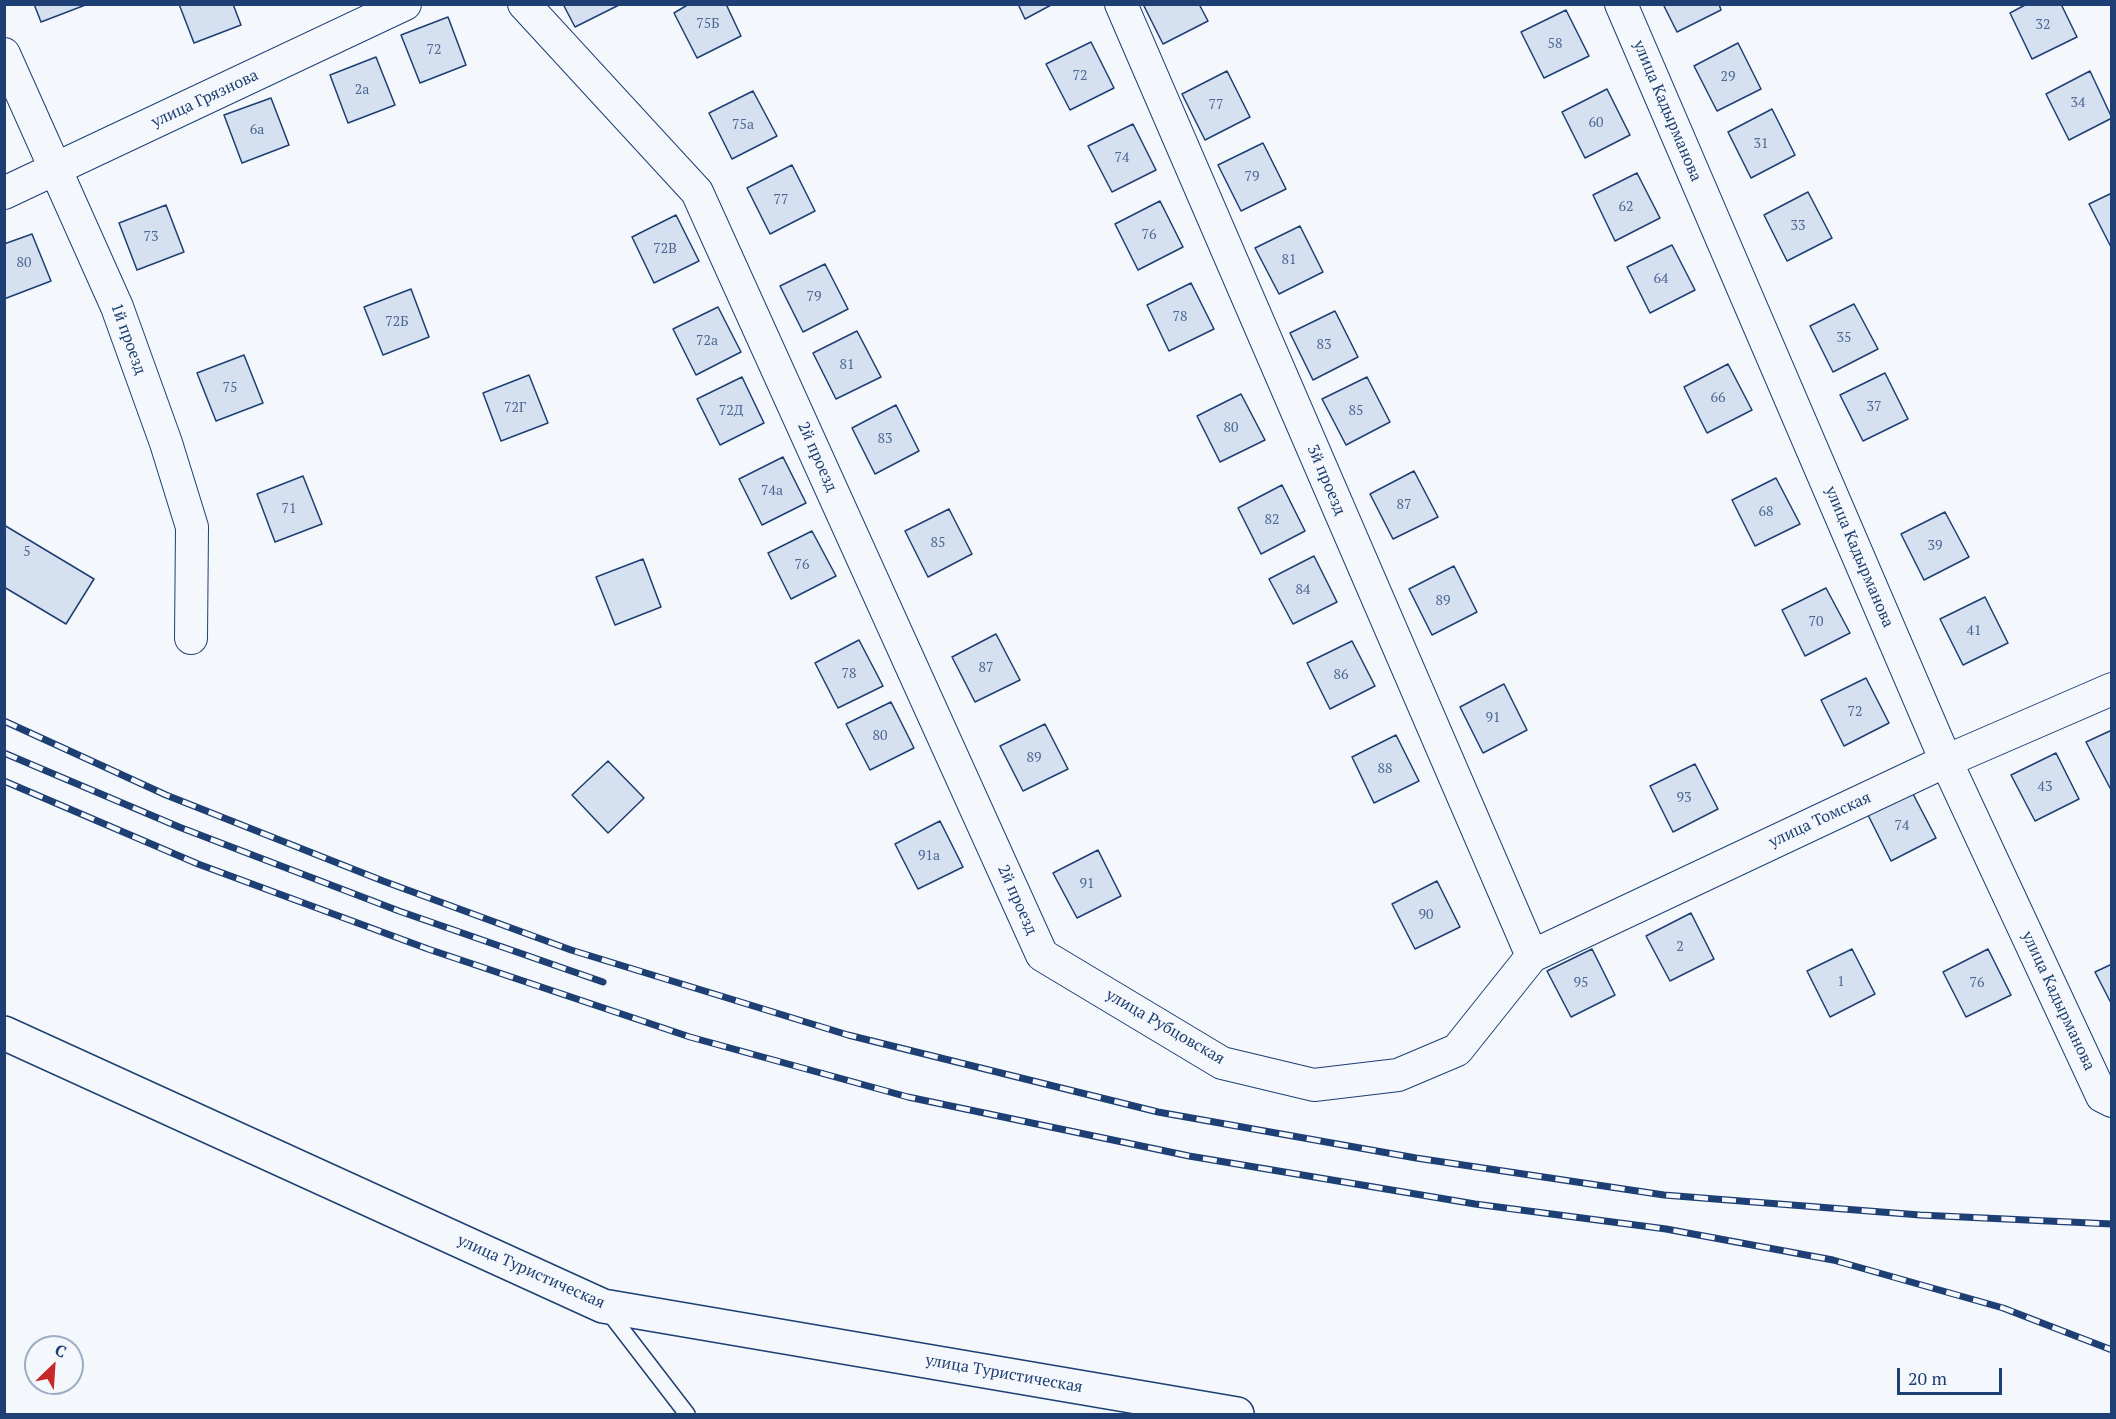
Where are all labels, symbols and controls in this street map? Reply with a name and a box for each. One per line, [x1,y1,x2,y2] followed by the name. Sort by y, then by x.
[696,16,720,32] house number: 75Б
[2036,17,2050,33] house number: 32
[1548,36,1562,52] house number: 58
[1629,37,1705,185] street label: улица Кадырманова
[427,42,441,58] house number: 72
[148,66,262,132] street label: улица Грязнова
[1073,68,1087,84] house number: 72
[1721,69,1735,85] house number: 29
[355,82,369,98] house number: 2а
[2071,95,2085,111] house number: 34
[1209,97,1223,113] house number: 77
[1589,115,1603,131] house number: 60
[732,117,754,133] house number: 75а
[250,122,264,138] house number: 6а
[1754,136,1768,152] house number: 31
[1115,150,1129,166] house number: 74
[1245,169,1259,185] house number: 79
[774,192,788,208] house number: 77
[1619,199,1633,215] house number: 62
[1791,218,1805,234] house number: 33
[1142,227,1156,243] house number: 76
[144,229,158,245] house number: 73
[653,241,677,257] house number: 72В
[1282,252,1296,268] house number: 81
[17,255,31,271] house number: 80
[1654,271,1668,287] house number: 64
[807,289,821,305] house number: 79
[106,301,150,377] street label: 1й проезд
[1173,309,1187,325] house number: 78
[385,314,409,330] house number: 72Б
[1837,330,1851,346] house number: 35
[696,333,718,349] house number: 72а
[1317,337,1331,353] house number: 83
[840,357,854,373] house number: 81
[223,380,237,396] house number: 75
[1711,390,1725,406] house number: 66
[1867,399,1881,415] house number: 37
[504,400,526,416] house number: 72Г
[719,403,743,419] house number: 72Д
[1349,403,1363,419] house number: 85
[793,419,841,495] street label: 2й проезд
[1224,420,1238,436] house number: 80
[878,431,892,447] house number: 83
[1303,442,1349,518] street label: 3й проезд
[761,483,783,499] house number: 74а
[1821,483,1897,631] street label: улица Кадырманова
[1397,497,1411,513] house number: 87
[282,501,296,517] house number: 71
[1759,504,1773,520] house number: 68
[1265,512,1279,528] house number: 82
[931,535,945,551] house number: 85
[1928,538,1942,554] house number: 39
[23,544,31,560] house number: 5
[795,557,809,573] house number: 76
[1296,582,1310,598] house number: 84
[1436,593,1450,609] house number: 89
[1809,614,1823,630] house number: 70
[1967,623,1981,639] house number: 41
[979,660,993,676] house number: 87
[842,666,856,682] house number: 78
[1334,667,1348,683] house number: 86
[1848,704,1862,720] house number: 72
[1486,710,1500,726] house number: 91
[873,728,887,744] house number: 80
[1027,750,1041,766] house number: 89
[1378,761,1392,777] house number: 88
[2038,779,2052,795] house number: 43
[1766,788,1874,852] street label: улица Томская
[1677,790,1691,806] house number: 93
[1895,818,1909,834] house number: 74
[918,848,940,864] house number: 91а
[993,862,1041,938] street label: 2й проезд
[1080,876,1094,892] house number: 91
[1419,907,1433,923] house number: 90
[2017,928,2099,1074] street label: улица Кадырманова
[1676,939,1684,955] house number: 2
[1837,974,1845,990] house number: 1
[1574,975,1588,991] house number: 95
[1970,975,1984,991] house number: 76
[1102,985,1228,1069] street label: улица Рубцовская
[454,1231,608,1313] street label: улица Туристическая
[24,1335,84,1395] north arrow
[51,1338,70,1363] text: С
[924,1351,1084,1397] street label: улица Туристическая
[1900,1356,2005,1394] scale bar
[1908,1366,1947,1390] text: 20 m

